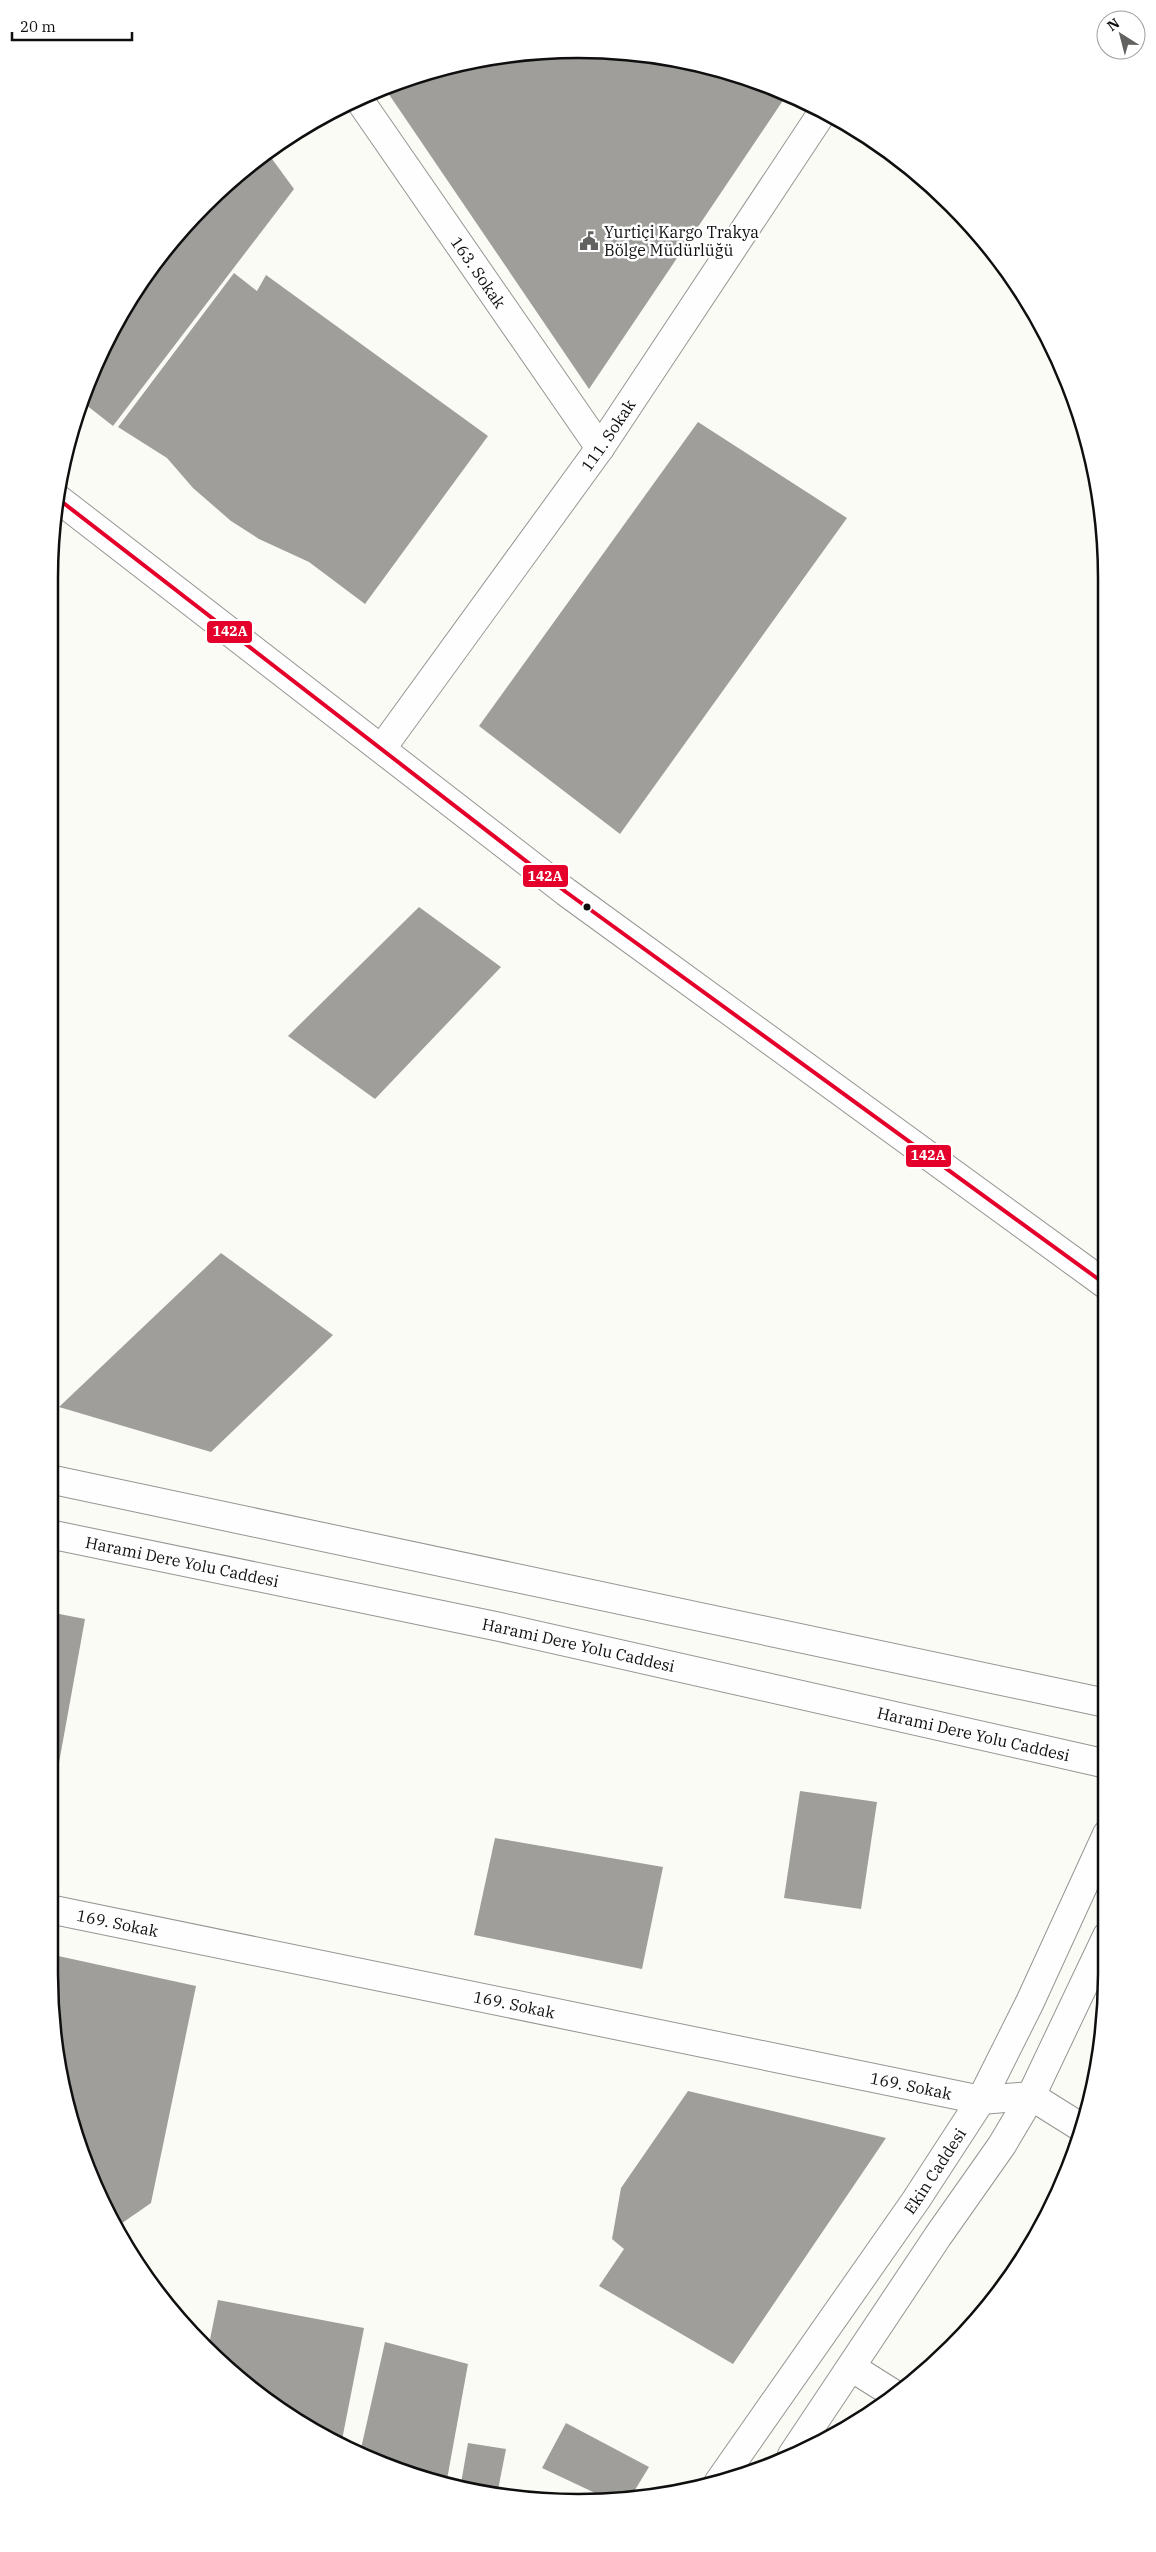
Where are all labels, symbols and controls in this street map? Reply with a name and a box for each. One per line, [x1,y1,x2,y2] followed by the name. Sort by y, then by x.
[12,10,132,42] scale bar
[1096,10,1146,60] north arrow
[1104,14,1123,35] text: N
[20,17,56,36] text: 20 m
[604,222,759,260] place label: Yurtiçi Kargo Trakya Bölge Müdürlüğü
[578,230,600,252] public building icon: Yurtiçi Kargo Trakya Bölge Müdürlüğü
[447,233,511,313] street label: 163. Sokak
[576,395,640,475] street label: 111. Sokak
[206,620,253,644] line badge: 142A
[213,622,248,640] text: 142A
[522,864,569,888] line badge: 142A
[528,867,563,885] text: 142A
[582,902,592,912] unlabelled marker
[905,1144,952,1168] line badge: 142A
[911,1146,946,1164] text: 142A
[84,1532,281,1591] street label: Harami Dere Yolu Caddesi
[480,1614,677,1676] street label: Harami Dere Yolu Caddesi
[875,1702,1072,1765] street label: Harami Dere Yolu Caddesi
[75,1905,161,1941] street label: 169. Sokak
[472,1986,558,2023] street label: 169. Sokak
[869,2068,954,2104] street label: 169. Sokak
[899,2124,970,2218] street label: Ekin Caddesi

